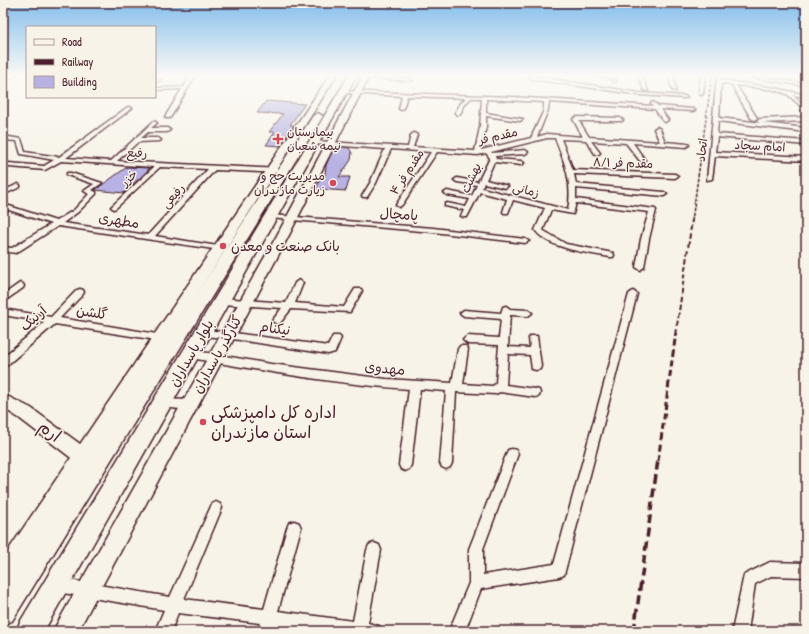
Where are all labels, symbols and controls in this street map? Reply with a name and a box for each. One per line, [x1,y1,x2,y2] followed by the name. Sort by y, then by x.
[26,26,156,98] legend
[62,33,82,50] text: Road
[62,53,93,70] text: Railway
[62,73,97,90] text: Building
[287,123,341,154] place label: بیمارستان نیمه شعبان
[476,123,519,149] street label: مقدم فر
[272,133,284,145] marker: بیمارستان نیمه شعبان
[734,136,786,156] street label: امام سجاد
[692,137,711,163] street label: اتحاد
[126,143,148,163] street label: رفیع
[385,145,429,199] street label: مقدم فر ۴
[593,153,653,173] street label: مقدم فر ۸/۱
[456,160,485,196] street label: بهشت
[116,165,141,191] street label: خزر
[254,167,325,198] place label: مدیریت حج و زیارت مازندران
[328,178,338,188] marker: مدیریت حج و زیارت مازندران
[511,178,541,201] street label: زمانی
[157,180,188,212] street label: رفیعی
[379,203,419,225] street label: پامچال
[97,207,141,232] street label: مطهری
[231,236,340,255] place label: بانک صنعت و معدن
[218,241,228,251] marker: بانک صنعت و معدن
[15,300,51,335] street label: آرنیک
[75,300,109,323] street label: گلشن
[187,311,247,397] street label: کنارگذر پاسداران
[164,316,218,390] street label: بلوار پاسداران
[258,316,292,341] street label: نیکنام
[364,356,406,379] street label: مهدوی
[211,400,336,443] place label: اداره کل دامپزشکی استان مازندران
[33,414,66,448] street label: ارم
[198,417,208,427] marker: اداره کل دامپزشکی استان مازندران

